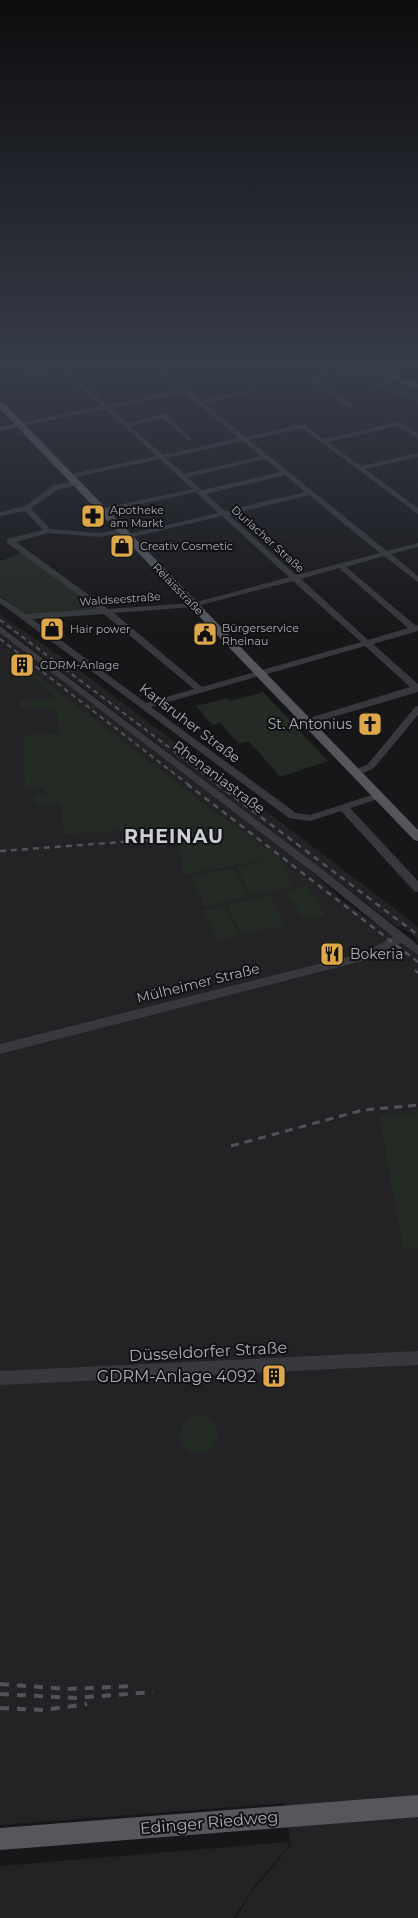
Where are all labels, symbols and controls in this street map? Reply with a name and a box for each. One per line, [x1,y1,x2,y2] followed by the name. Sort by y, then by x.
[80,503,106,529] pharmacy icon: Apotheke am Markt
[110,503,164,530] place label: Apotheke am Markt
[229,503,308,576] street label: Durlacher Straße
[109,533,135,559] shop icon: Creativ Cosmetic
[140,539,233,553] place label: Creativ Cosmetic
[150,560,206,618] street label: Relaisstraße
[79,589,161,609] street label: Waldseestraße
[39,616,65,642] shop icon: Hair power
[192,621,218,647] public building icon: Bürgerservice Rheinau
[222,621,299,648] place label: Bürgerservice Rheinau
[70,622,130,636] place label: Hair power
[9,652,35,678] building icon: GDRM-Anlage
[40,658,119,672] place label: GDRM-Anlage
[136,679,244,767] street label: Karlsruher Straße
[357,711,383,737] church icon: St. Antonius
[268,715,352,733] place label: St. Antonius
[169,736,269,818] street label: Rhenaniastraße
[124,825,224,848] district label: RHEINAU
[319,941,345,967] restaurant icon: Bokeria
[350,945,403,963] place label: Bokeria
[135,959,261,1007] street label: Mülheimer Straße
[128,1338,288,1365] street label: Düsseldorfer Straße
[261,1363,287,1389] building icon: GDRM-Anlage 4092
[97,1367,256,1386] place label: GDRM-Anlage 4092
[139,1807,279,1838] street label: Edinger Riedweg

